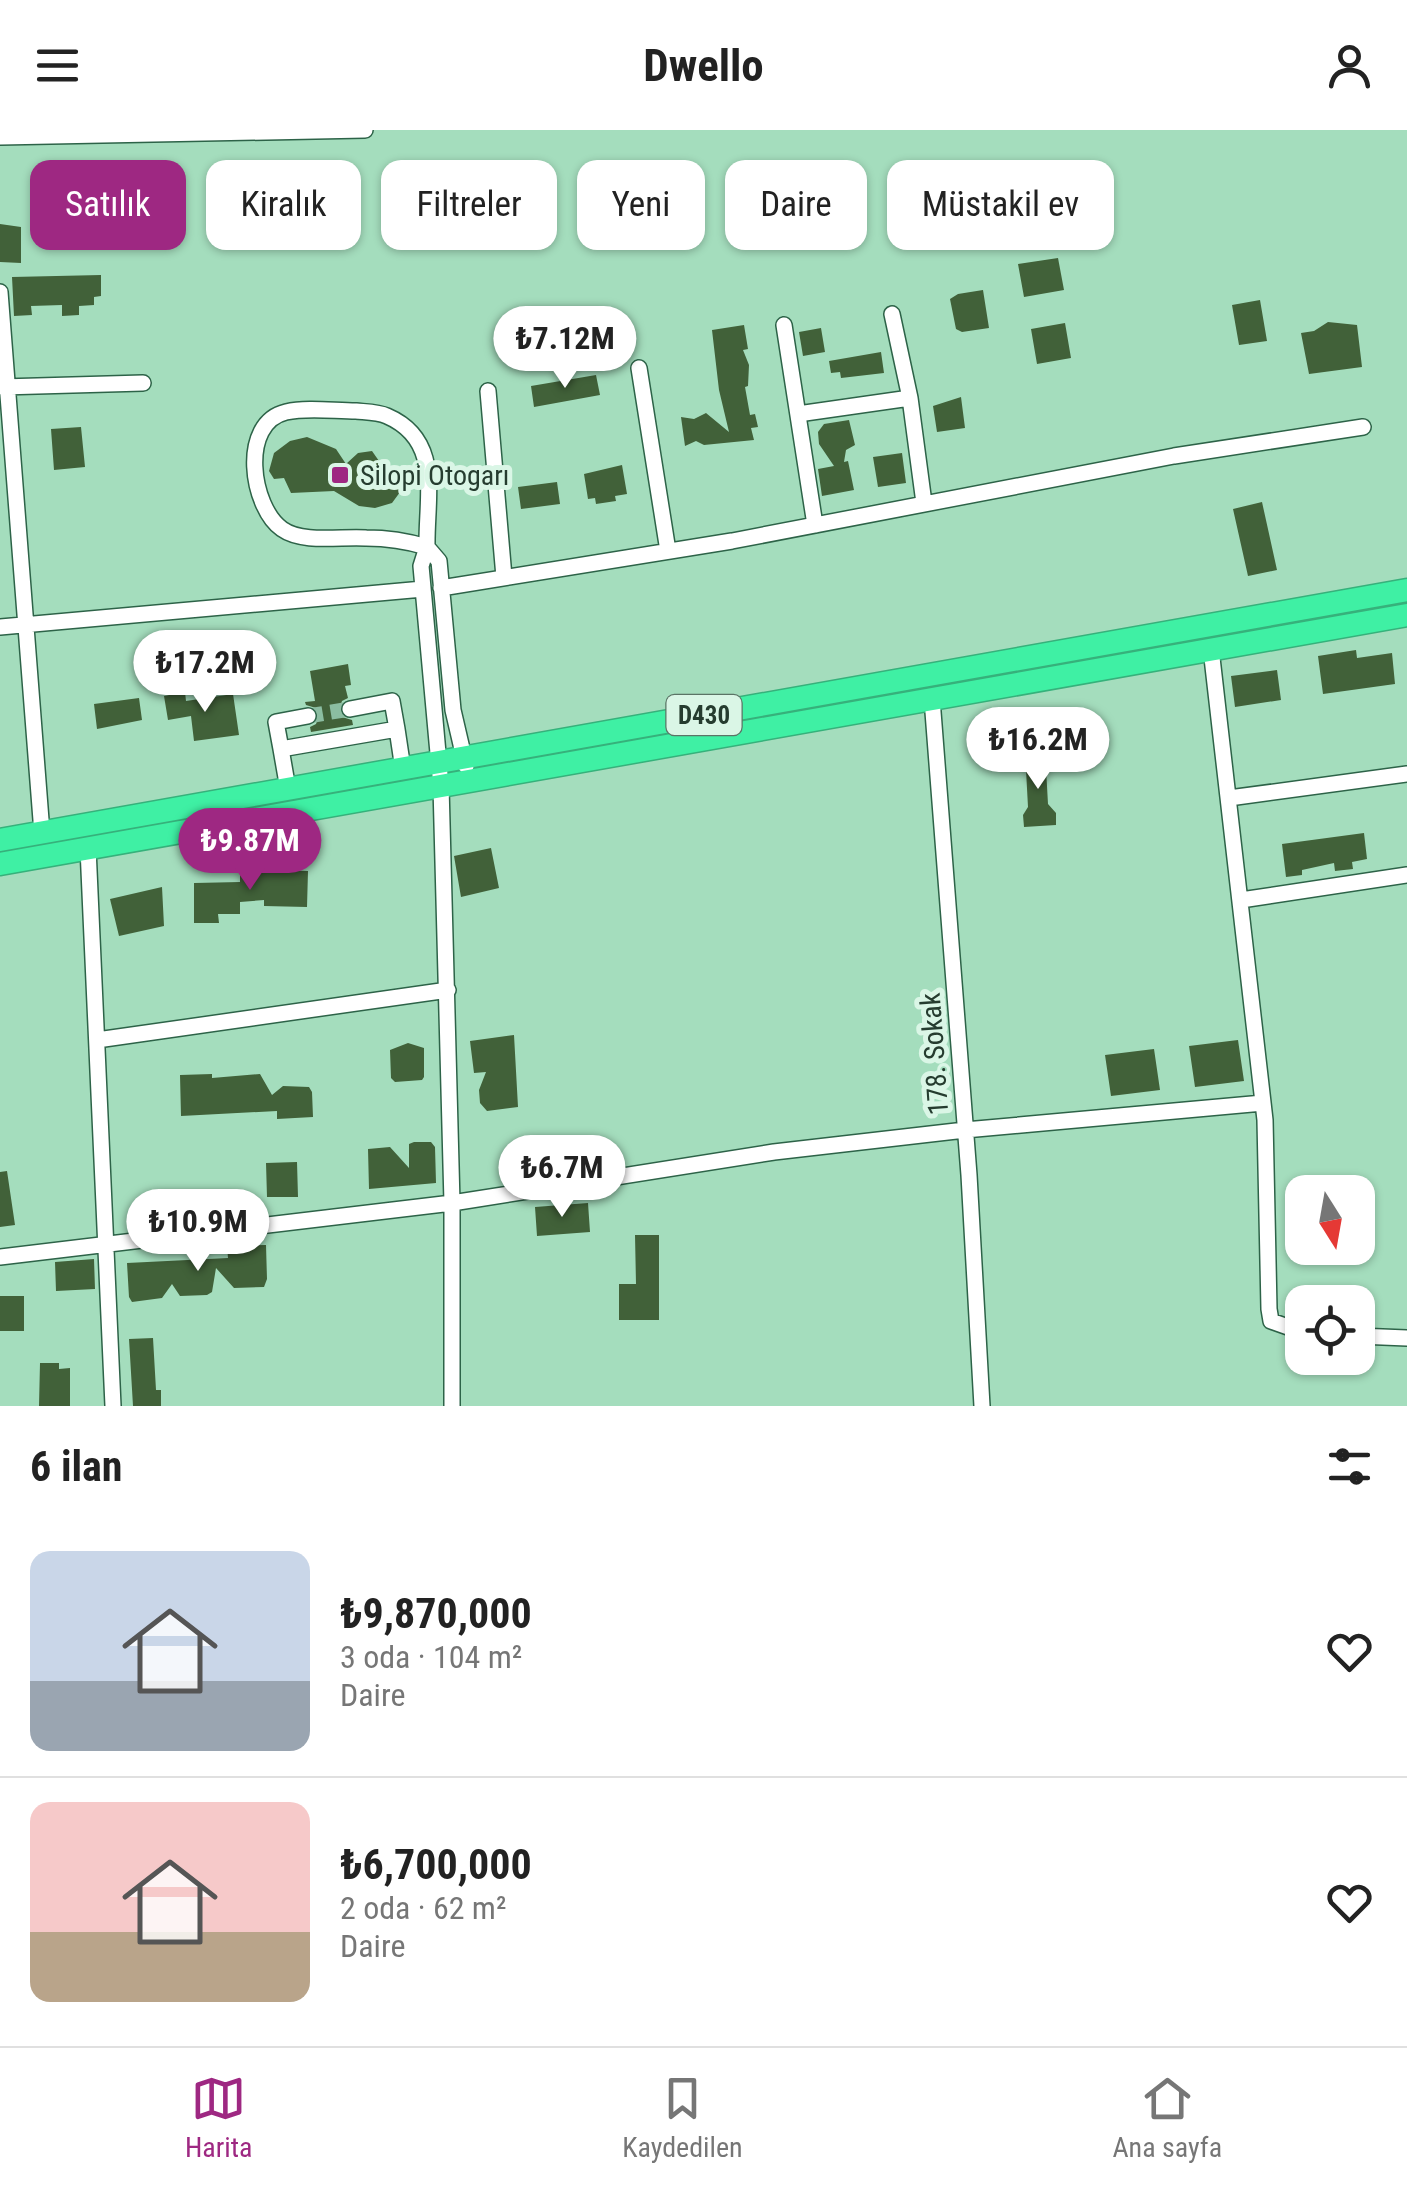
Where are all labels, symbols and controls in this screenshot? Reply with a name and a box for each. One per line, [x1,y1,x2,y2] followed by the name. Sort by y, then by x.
[30,38,85,93] icon: menu
[1322,38,1377,93] icon: person
[643,39,764,92] text: Dwello
[30,160,186,250] chip: Satılık
[206,160,361,250] chip: Kiralık
[381,160,557,250] chip: Filtreler
[577,160,705,250] chip: Yeni
[725,160,867,250] chip: Daire
[887,160,1114,250] chip: Müstakil ev
[484,306,646,391] pin: ₺7.12M
[515,319,615,357] text: ₺7.12M
[360,459,509,492] place label: Silopi Otogarı
[329,464,351,486] marker: Silopi Otogarı
[124,630,286,715] pin: ₺17.2M
[155,643,255,681] text: ₺17.2M
[666,695,742,735] road number: D430
[957,707,1119,792] pin: ₺16.2M
[988,720,1088,758] text: ₺16.2M
[169,808,331,893] pin: ₺9.87M
[200,821,300,859] text: ₺9.87M
[914,991,955,1116] street label: 178. Sokak
[492,1135,632,1220] pin: ₺6.7M
[520,1148,604,1186] text: ₺6.7M
[1285,1175,1375,1265] north arrow
[1285,1175,1375,1375] map controls
[117,1189,279,1274] pin: ₺10.9M
[148,1202,248,1240] text: ₺10.9M
[1285,1285,1375,1375] button: locate
[1322,1439,1377,1494] icon: filters
[30,1442,123,1491] text: 6 ilan
[340,1589,532,1638] text: ₺9,870,000
[110,1591,230,1711] icon: home
[1322,1624,1377,1679] icon: heart
[340,1638,522,1676] text: 3 oda · 104 m²
[340,1676,405,1714] text: Daire
[340,1840,532,1889] text: ₺6,700,000
[110,1842,230,1962] icon: home
[1322,1875,1377,1930] icon: heart
[340,1889,506,1927] text: 2 oda · 62 m²
[340,1927,405,1965] text: Daire
[185,2071,252,2164] tab: Harita
[622,2071,743,2164] tab: Kaydedilen
[1112,2071,1222,2164] tab: Ana sayfa

